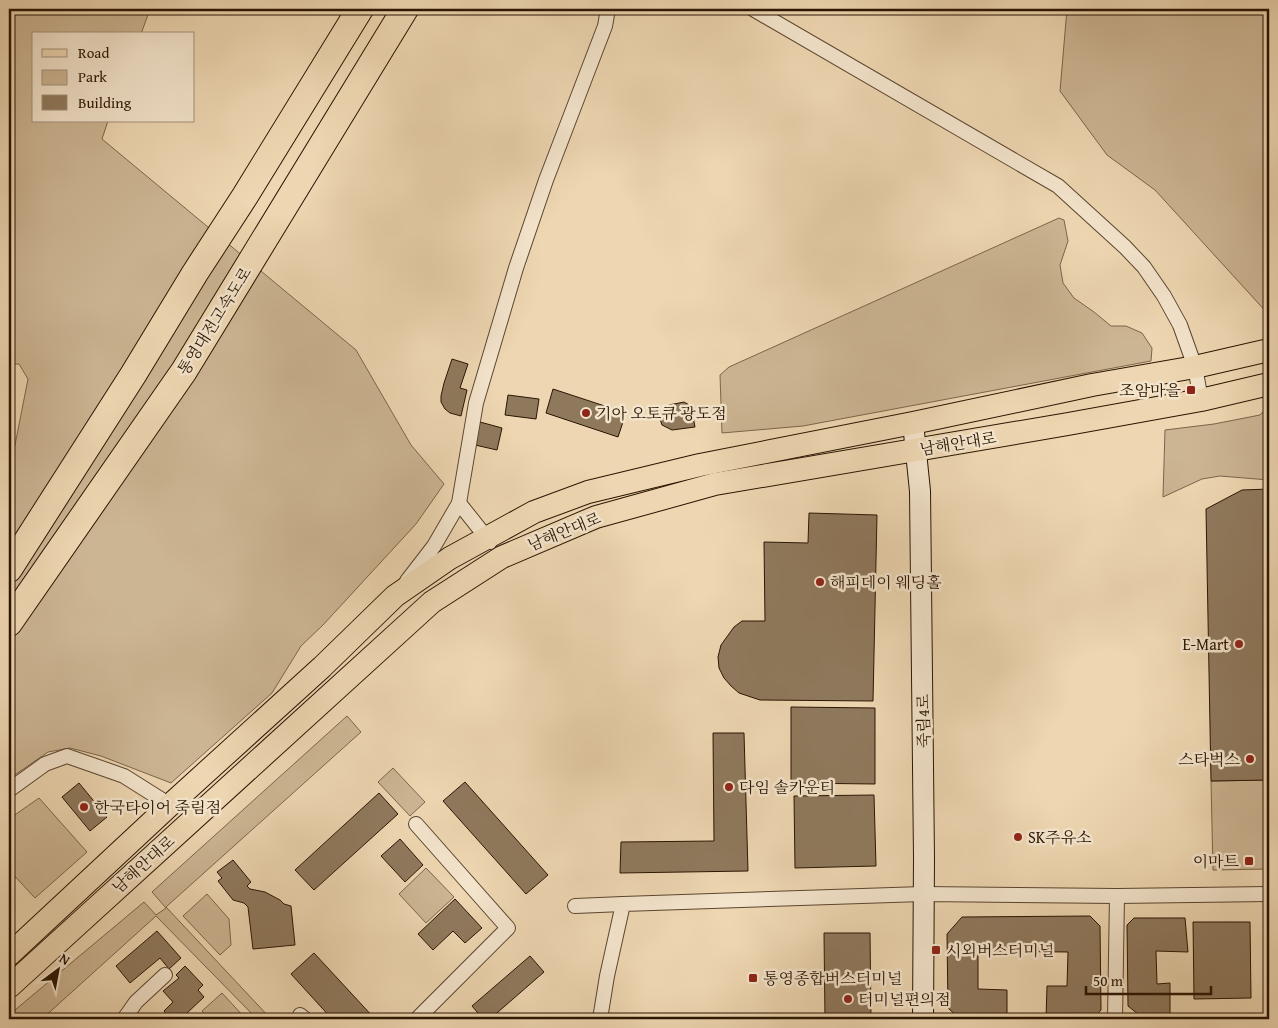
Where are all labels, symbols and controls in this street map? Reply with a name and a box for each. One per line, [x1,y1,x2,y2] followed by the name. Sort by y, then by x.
[32,32,195,122] legend
[78,42,109,63] text: Road
[78,66,107,87] text: Park
[78,92,132,113] text: Building
[171,262,257,380] street label: 통영대전고속도로
[1119,378,1182,402] place label: 조암마을
[1185,384,1197,396] marker: 조암마을
[596,401,727,425] place label: 기아 오토큐 광도점
[580,407,592,419] marker: 기아 오토큐 광도점
[918,425,999,461] street label: 남해안대로
[524,505,605,557] street label: 남해안대로
[830,570,942,594] place label: 해피데이 웨딩홀
[814,576,826,588] marker: 해피데이 웨딩홀
[1182,632,1229,656] place label: E-Mart
[1233,638,1245,650] marker: E-Mart
[911,693,935,748] street label: 죽림4로
[1178,747,1241,771] place label: 스타벅스
[1244,753,1256,765] marker: 스타벅스
[739,775,835,799] place label: 다임 솔카운티
[723,781,735,793] marker: 다임 솔카운티
[94,795,221,819] place label: 한국타이어 죽림점
[78,801,90,813] marker: 한국타이어 죽림점
[1028,825,1092,849] place label: SK주유소
[106,829,180,899] street label: 남해안대로
[1012,831,1024,843] marker: SK주유소
[1193,849,1240,873] place label: 이마트
[1243,855,1255,867] marker: 이마트
[946,938,1054,962] place label: 시외버스터미널
[930,944,942,956] marker: 시외버스터미널
[32,946,82,996] north arrow
[56,948,75,970] text: N
[1086,963,1210,995] scale bar
[763,966,902,990] place label: 통영종합버스터미널
[1093,970,1124,991] text: 50 m
[747,972,759,984] marker: 통영종합버스터미널
[858,987,951,1011] place label: 터미널편의점
[842,993,854,1005] marker: 터미널편의점

